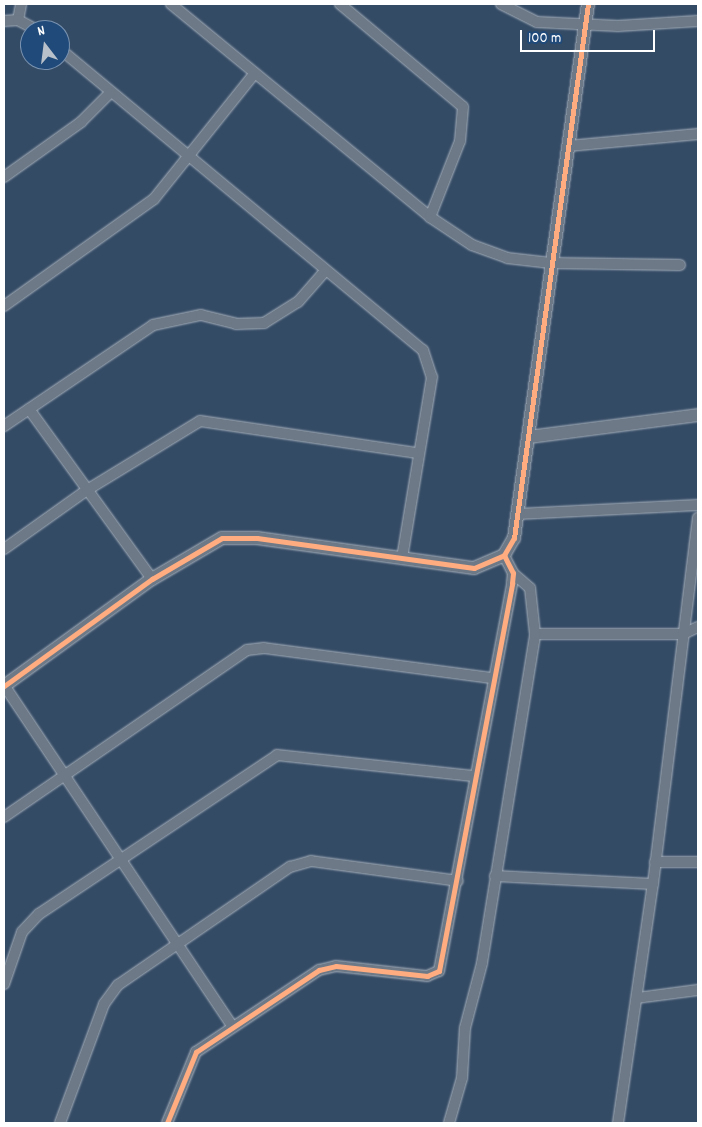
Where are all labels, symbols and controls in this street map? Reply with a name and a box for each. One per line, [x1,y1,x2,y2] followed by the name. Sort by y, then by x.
[20,20,70,70] north arrow
[522,20,657,52] scale bar
[35,21,47,42] text: N
[528,28,561,50] text: 100 m

